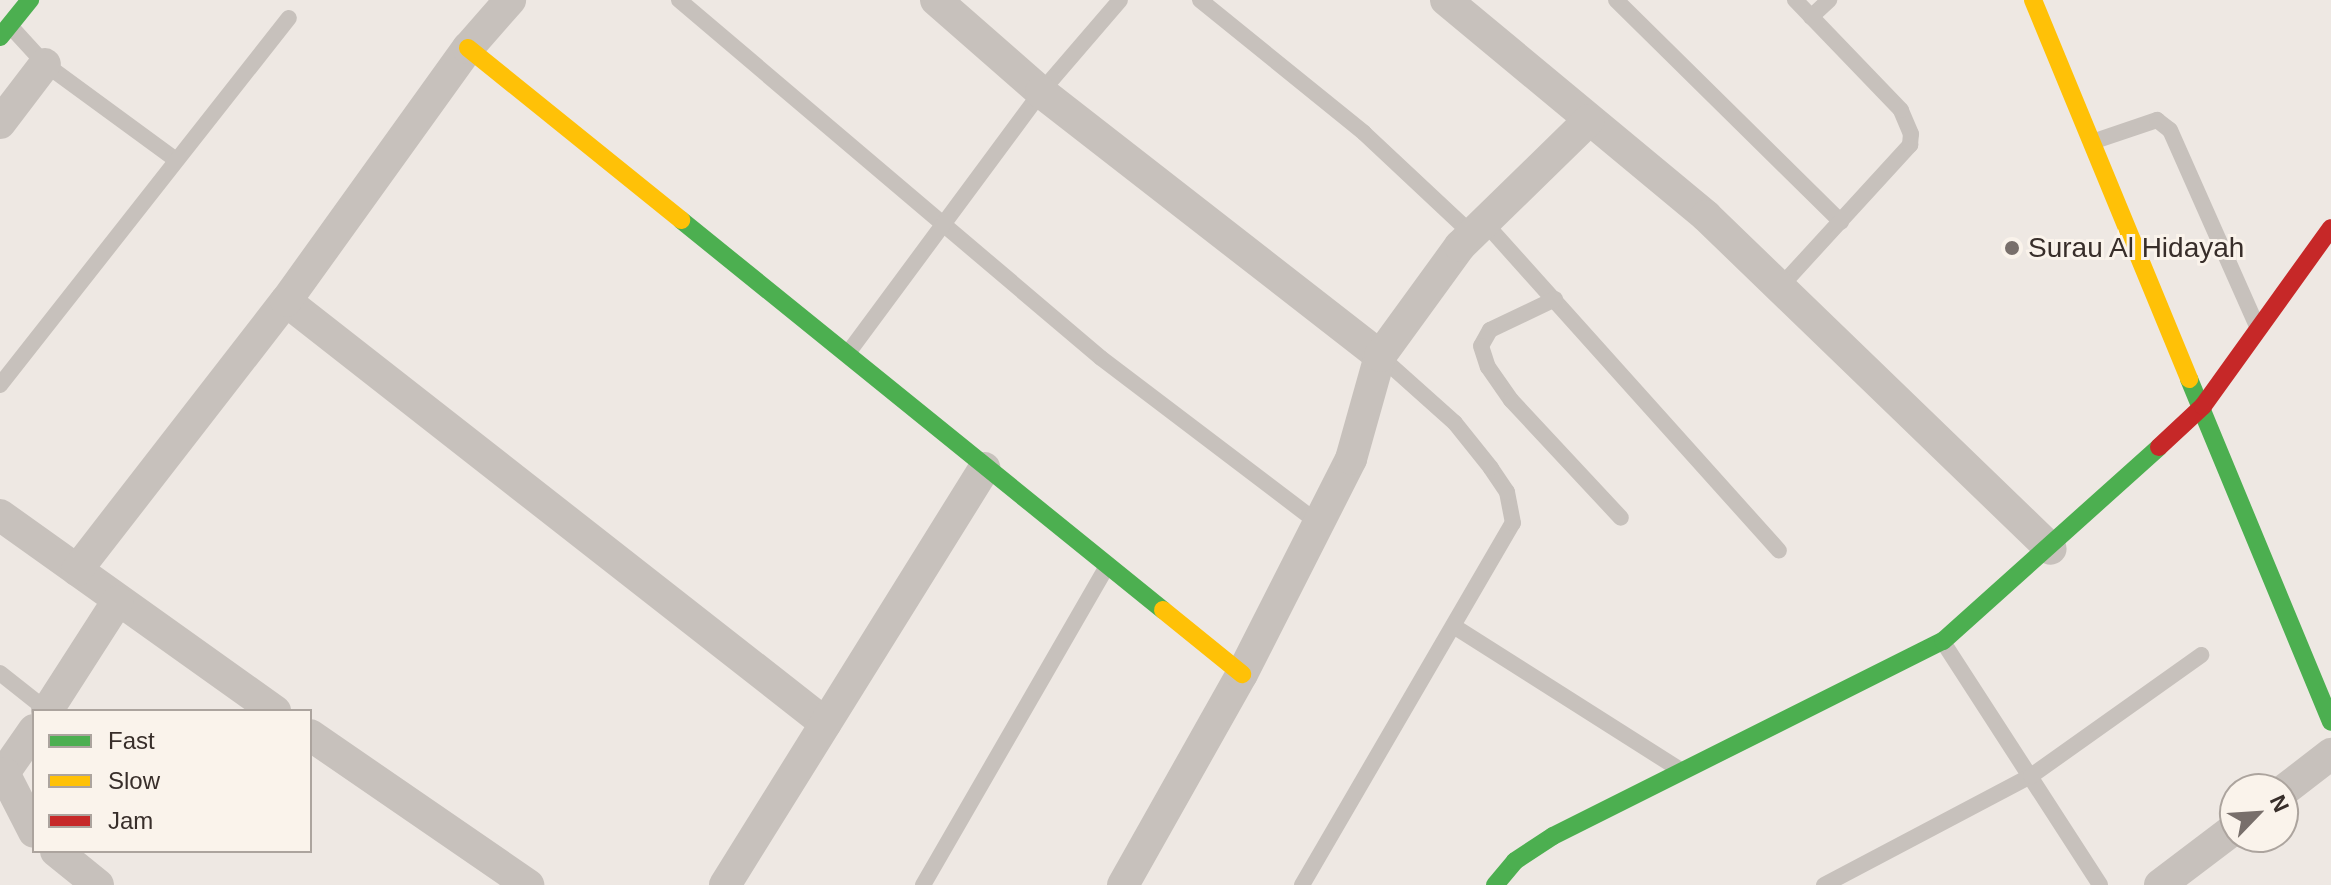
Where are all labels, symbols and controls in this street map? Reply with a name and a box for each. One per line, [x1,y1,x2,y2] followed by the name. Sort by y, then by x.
[2028,231,2246,265] place label: Surau Al Hidayah
[2003,239,2021,257] marker: Surau Al Hidayah
[32,709,312,853] legend
[108,727,155,754] text: Fast
[108,767,160,794] text: Slow
[2219,773,2299,853] north arrow
[2265,791,2294,816] text: N
[108,807,153,834] text: Jam

